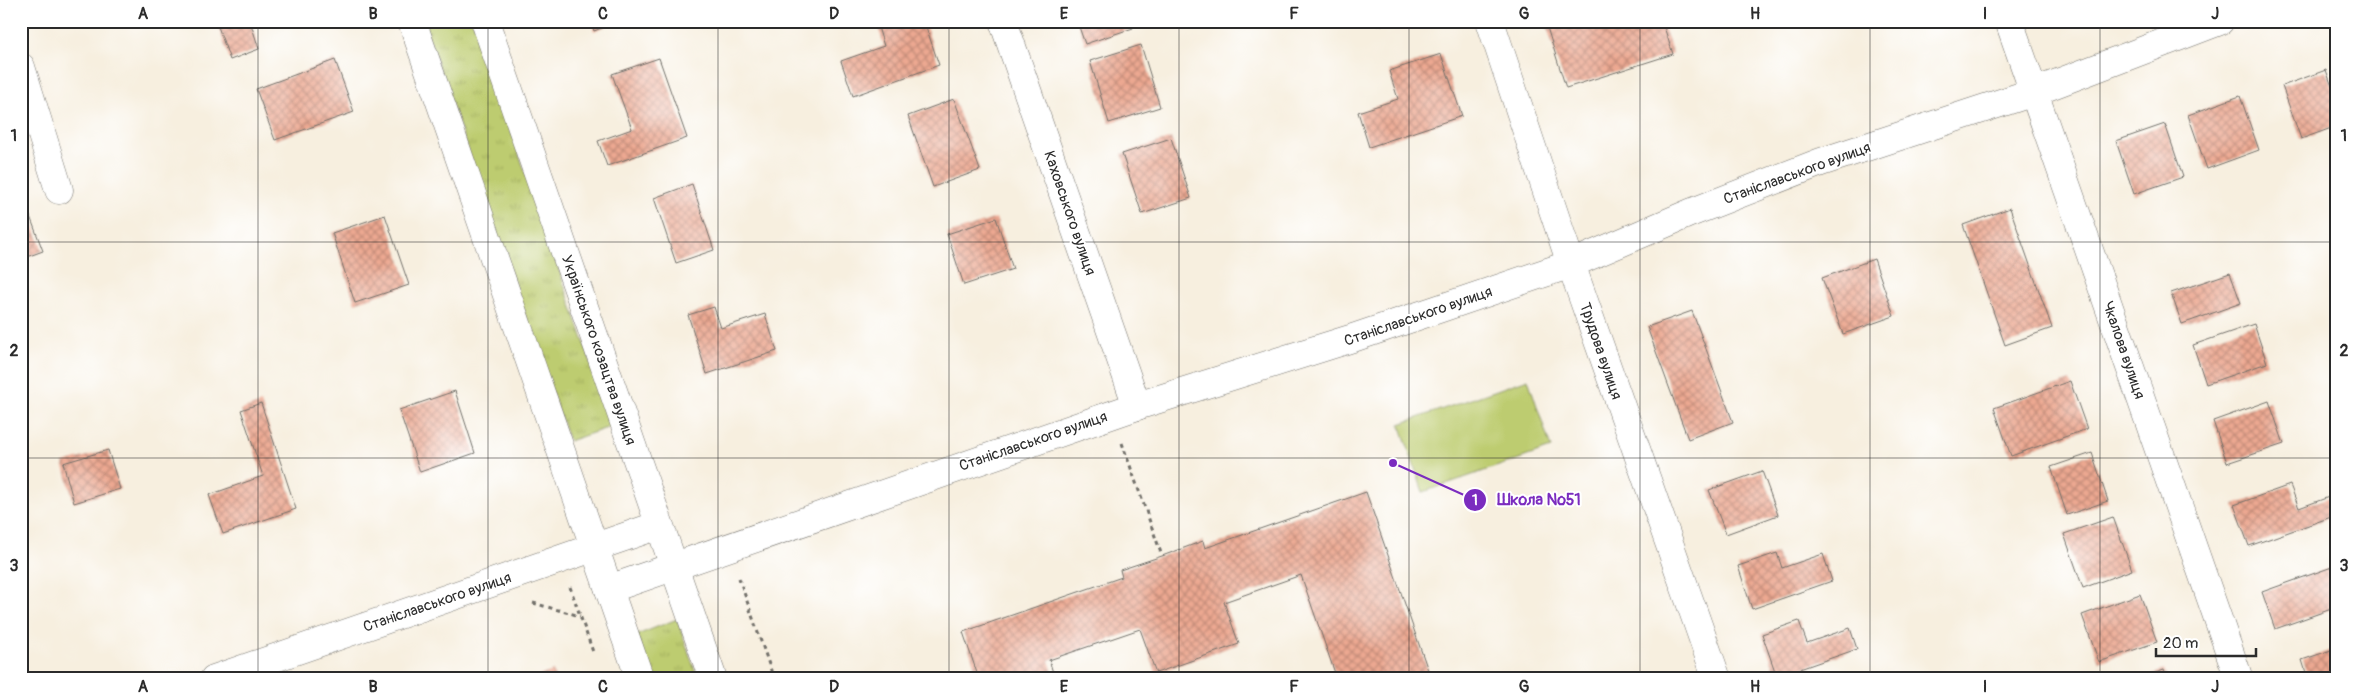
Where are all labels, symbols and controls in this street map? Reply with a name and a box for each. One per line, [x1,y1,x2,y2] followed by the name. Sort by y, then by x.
[138,4,149,24] text: A
[368,4,378,24] text: B
[598,4,608,24] text: C
[829,4,839,24] text: D
[1060,4,1069,24] text: E
[1289,4,1299,24] text: F
[1519,4,1530,24] text: G
[1750,4,1760,24] text: H
[1983,4,1987,24] text: I
[2211,4,2219,24] text: J
[11,126,17,146] text: 1
[2341,126,2347,146] text: 1
[1721,138,1873,209] street label: Станіславського вулиця
[1039,149,1100,278] street label: Каховського вулиця
[557,253,640,448] street label: Українського козацтва вулиця
[1342,282,1495,351] street label: Станіславського вулиця
[2098,299,2149,402] street label: Чкалова вулиця
[1575,300,1626,402] street label: Трудова вулиця
[10,341,19,361] text: 2
[2340,341,2349,361] text: 2
[957,407,1110,476] street label: Станіславського вулиця
[1462,484,1591,515] callout: Школа №51
[1496,490,1581,510] text: Школа №51
[1472,491,1478,510] text: 1
[10,556,19,576] text: 3
[2340,556,2349,576] text: 3
[361,568,514,637] street label: Станіславського вулиця
[2156,625,2256,657] scale bar
[2163,634,2198,653] text: 20 m
[138,677,149,697] text: A
[368,677,378,697] text: B
[598,677,608,697] text: C
[829,677,839,697] text: D
[1060,677,1069,697] text: E
[1289,677,1299,697] text: F
[1519,677,1530,697] text: G
[1750,677,1760,697] text: H
[1983,677,1987,697] text: I
[2211,677,2219,697] text: J

